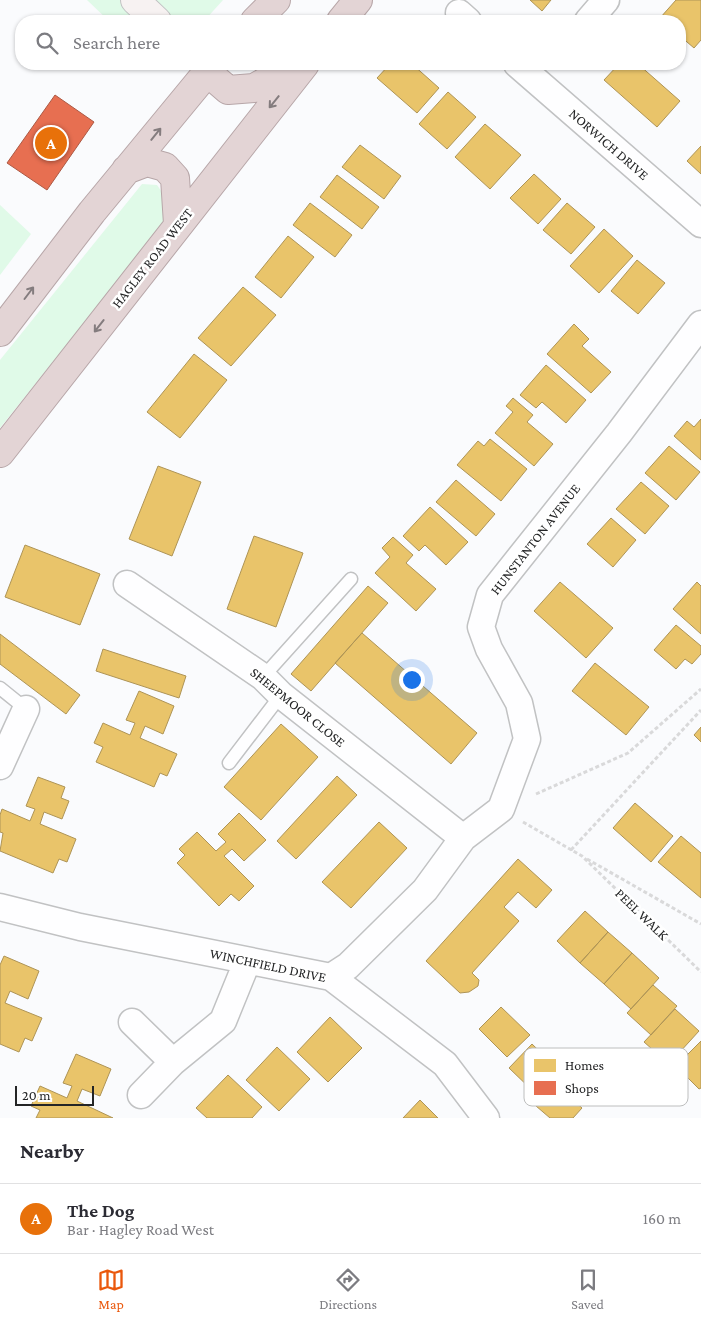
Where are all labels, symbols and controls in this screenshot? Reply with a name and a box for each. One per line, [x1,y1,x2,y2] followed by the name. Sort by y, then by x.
[15,15,686,70] search box
[33,29,61,57] icon: search
[73,32,160,53] text: Search here
[269,95,280,108] one-way arrow
[566,105,652,183] street label: NORWICH DRIVE
[35,124,67,162] pin: A
[150,127,161,140] one-way arrow
[108,205,196,311] street label: HAGLEY ROAD WEST
[24,287,35,300] one-way arrow
[93,319,104,332] one-way arrow
[487,480,583,598] street label: HUNSTANTON AVENUE
[247,664,349,750] street label: SHEEPMOOR CLOSE
[399,667,425,693] your location
[612,885,672,944] street label: PEEL WALK
[208,945,328,985] street label: WINCHFIELD DRIVE
[524,1048,688,1106] legend
[565,1057,604,1073] text: Homes
[565,1080,599,1096] text: Shops
[15,1083,94,1106] scale bar
[22,1087,50,1103] text: 20 m
[20,1139,84,1163] text: Nearby
[67,1200,134,1221] text: The Dog
[31,1210,41,1227] text: A
[643,1210,681,1227] text: 160 m
[67,1221,214,1238] text: Bar · Hagley Road West
[97,1266,125,1312] tab: Map
[319,1266,377,1312] tab: Directions
[571,1266,604,1312] tab: Saved

